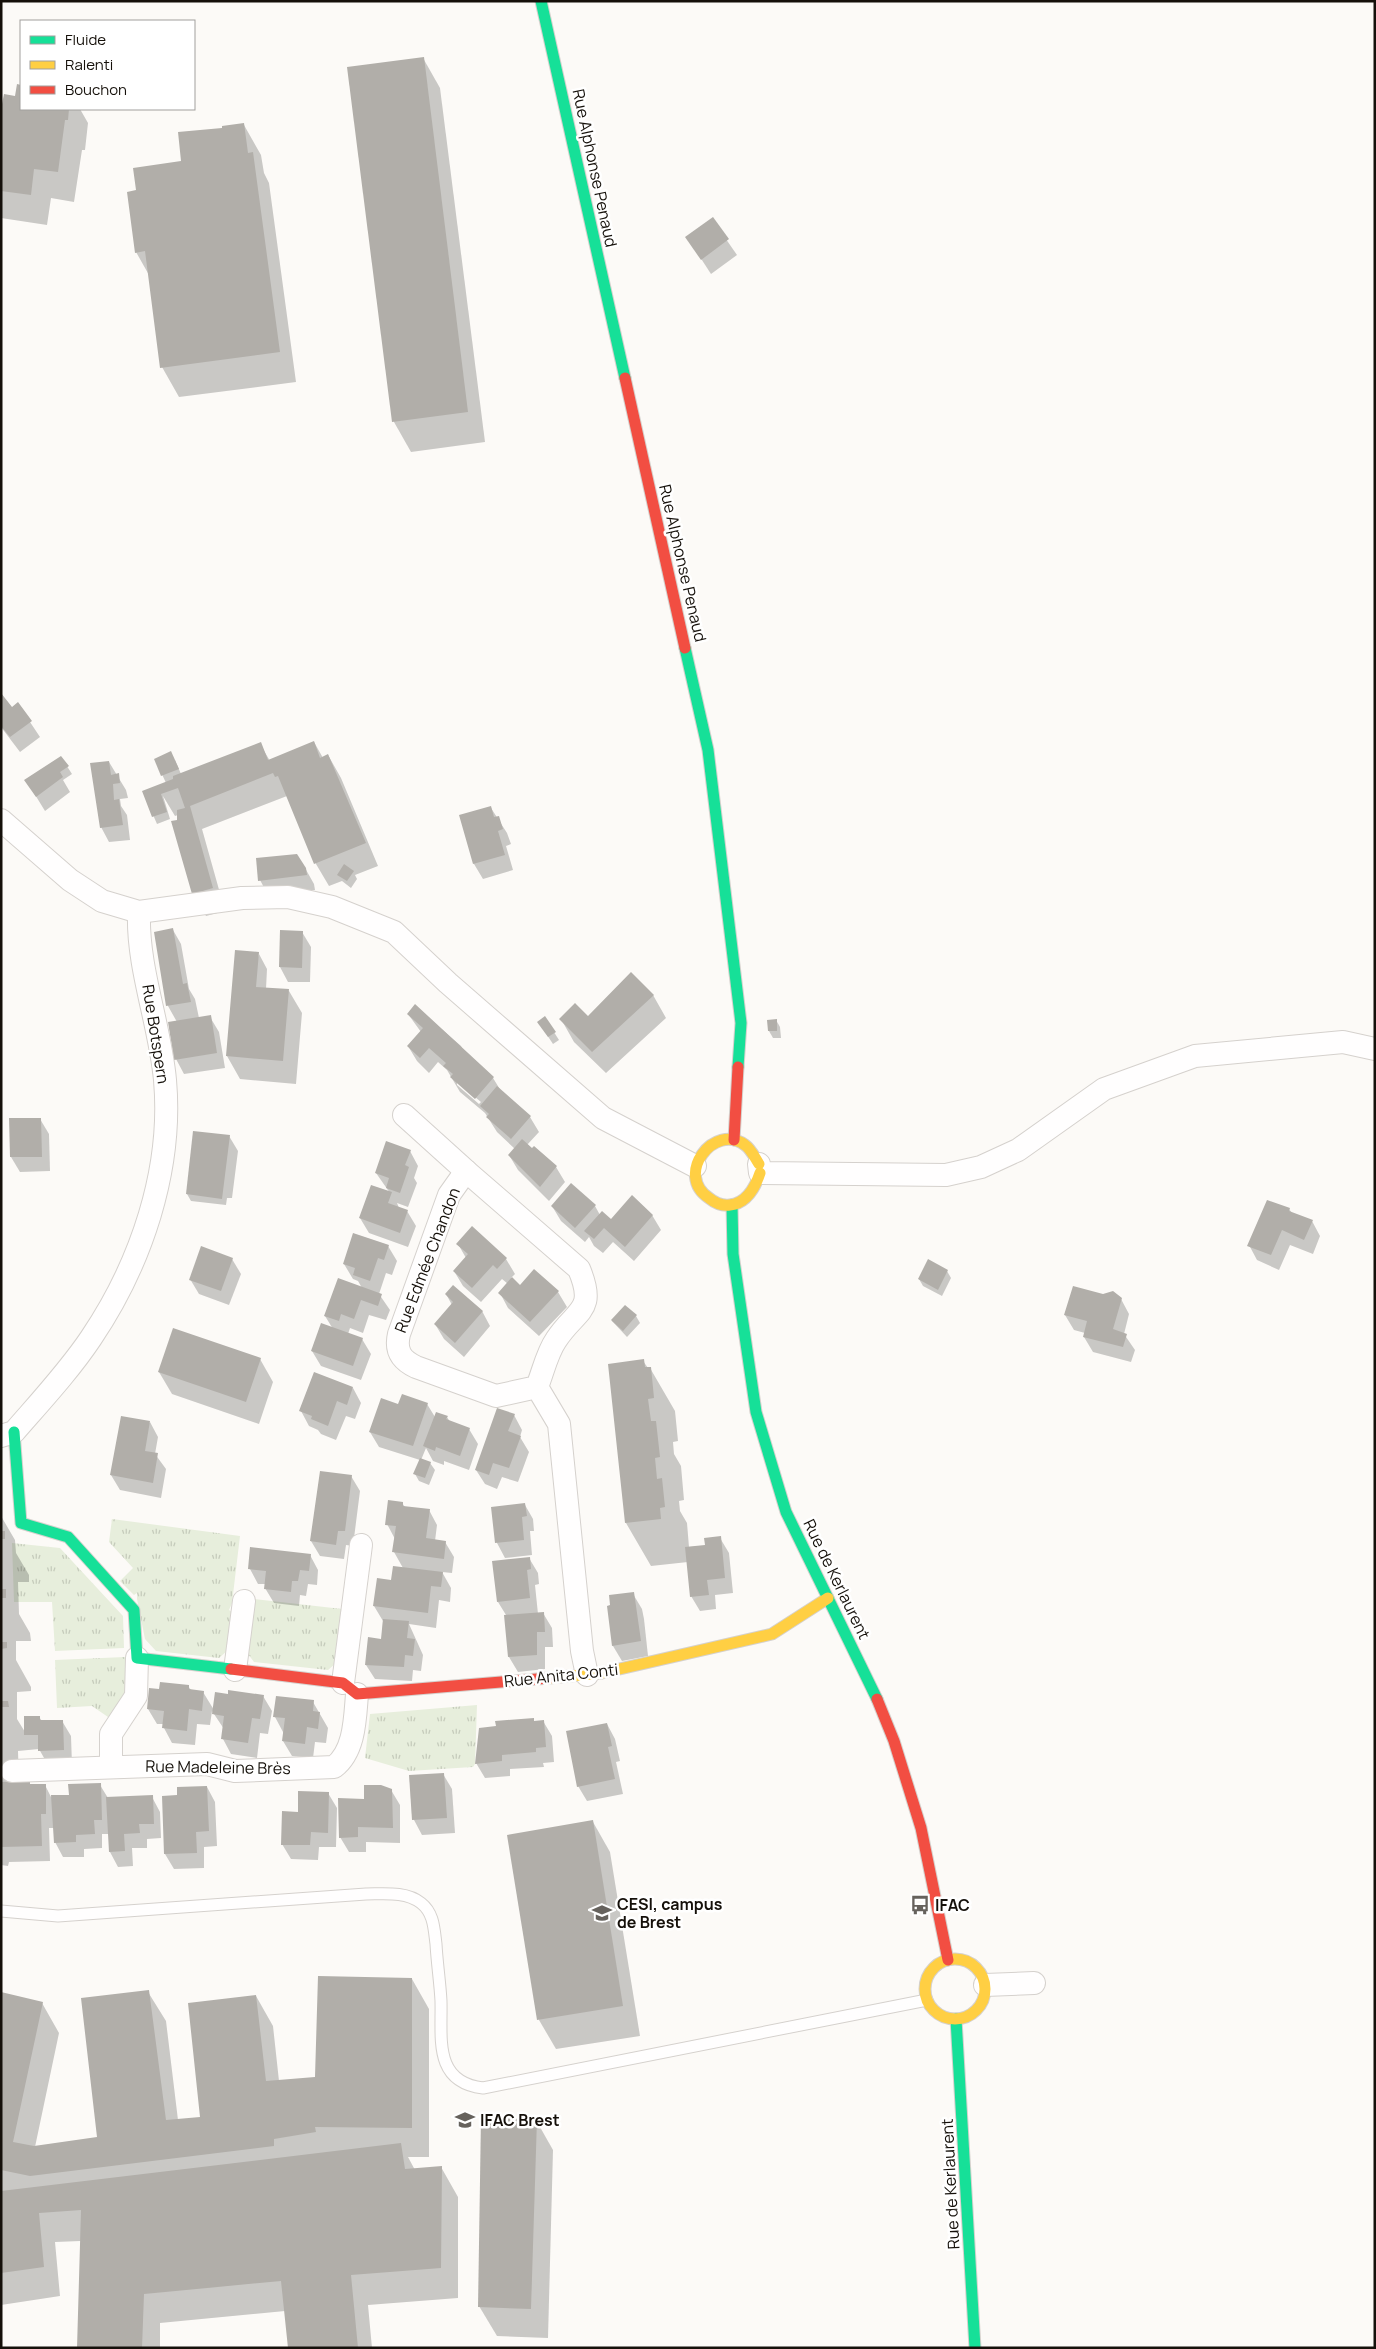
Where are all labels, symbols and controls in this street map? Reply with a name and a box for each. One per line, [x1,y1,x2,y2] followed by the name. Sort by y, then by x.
[20,20,195,110] legend
[65,29,106,50] text: Fluide
[65,54,113,75] text: Ralenti
[65,79,127,100] text: Bouchon
[568,87,622,249] street label: Rue Alphonse Penaud
[654,482,712,644] street label: Rue Alphonse Penaud
[137,983,175,1085] street label: Rue Botspern
[389,1184,465,1336] street label: Rue Edmée Chandon
[798,1515,876,1643] street label: Rue de Kerlaurent
[503,1658,619,1692] street label: Rue Anita Conti
[145,1755,291,1779] street label: Rue Madeleine Brès
[617,1893,723,1933] place label: CESI, campus de Brest
[909,1894,931,1916] bus stop icon: IFAC
[935,1894,970,1916] place label: IFAC
[591,1902,613,1924] school or university icon: CESI, campus de Brest
[454,2109,476,2131] school or university icon: IFAC Brest
[480,2109,560,2131] place label: IFAC Brest
[936,2118,964,2250] street label: Rue de Kerlaurent

